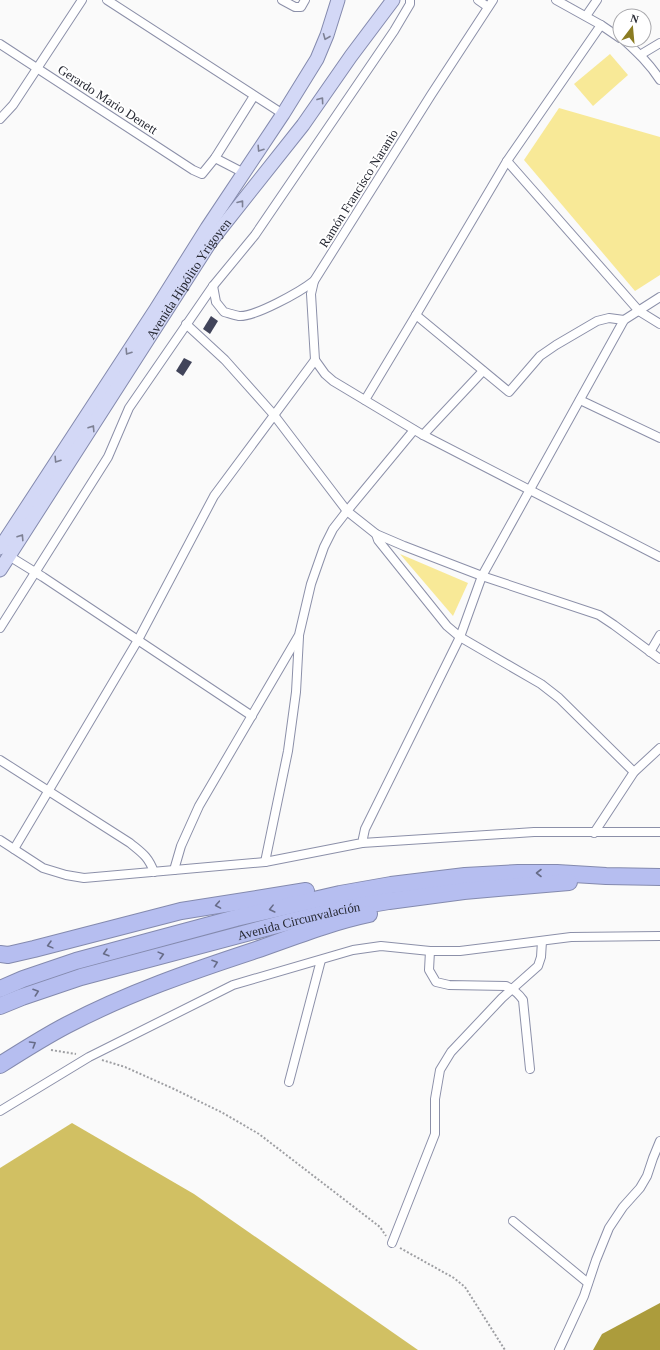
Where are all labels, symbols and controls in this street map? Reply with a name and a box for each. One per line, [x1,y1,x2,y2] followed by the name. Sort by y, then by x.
[612,8,652,48] north arrow
[629,12,640,25] text: N
[323,32,331,40] one-way arrow
[55,62,161,137] street label: Gerardo Mario Denett
[316,98,323,105] one-way arrow
[316,126,401,250] street label: Ramón Francisco Naranio
[257,145,265,152] one-way arrow
[237,201,244,208] one-way arrow
[143,215,234,342] street label: Avenida Hipólito Yrigoyen
[126,348,133,355] one-way arrow
[87,425,95,432] one-way arrow
[55,456,62,463] one-way arrow
[16,534,24,541] one-way arrow
[536,869,542,877] one-way arrow
[236,899,362,943] street label: Avenida Circunvalación
[215,900,221,909] one-way arrow
[269,904,276,913] one-way arrow
[47,940,54,949] one-way arrow
[103,948,110,957] one-way arrow
[158,951,164,959] one-way arrow
[212,960,219,968] one-way arrow
[33,988,40,996] one-way arrow
[29,1042,36,1049] one-way arrow

